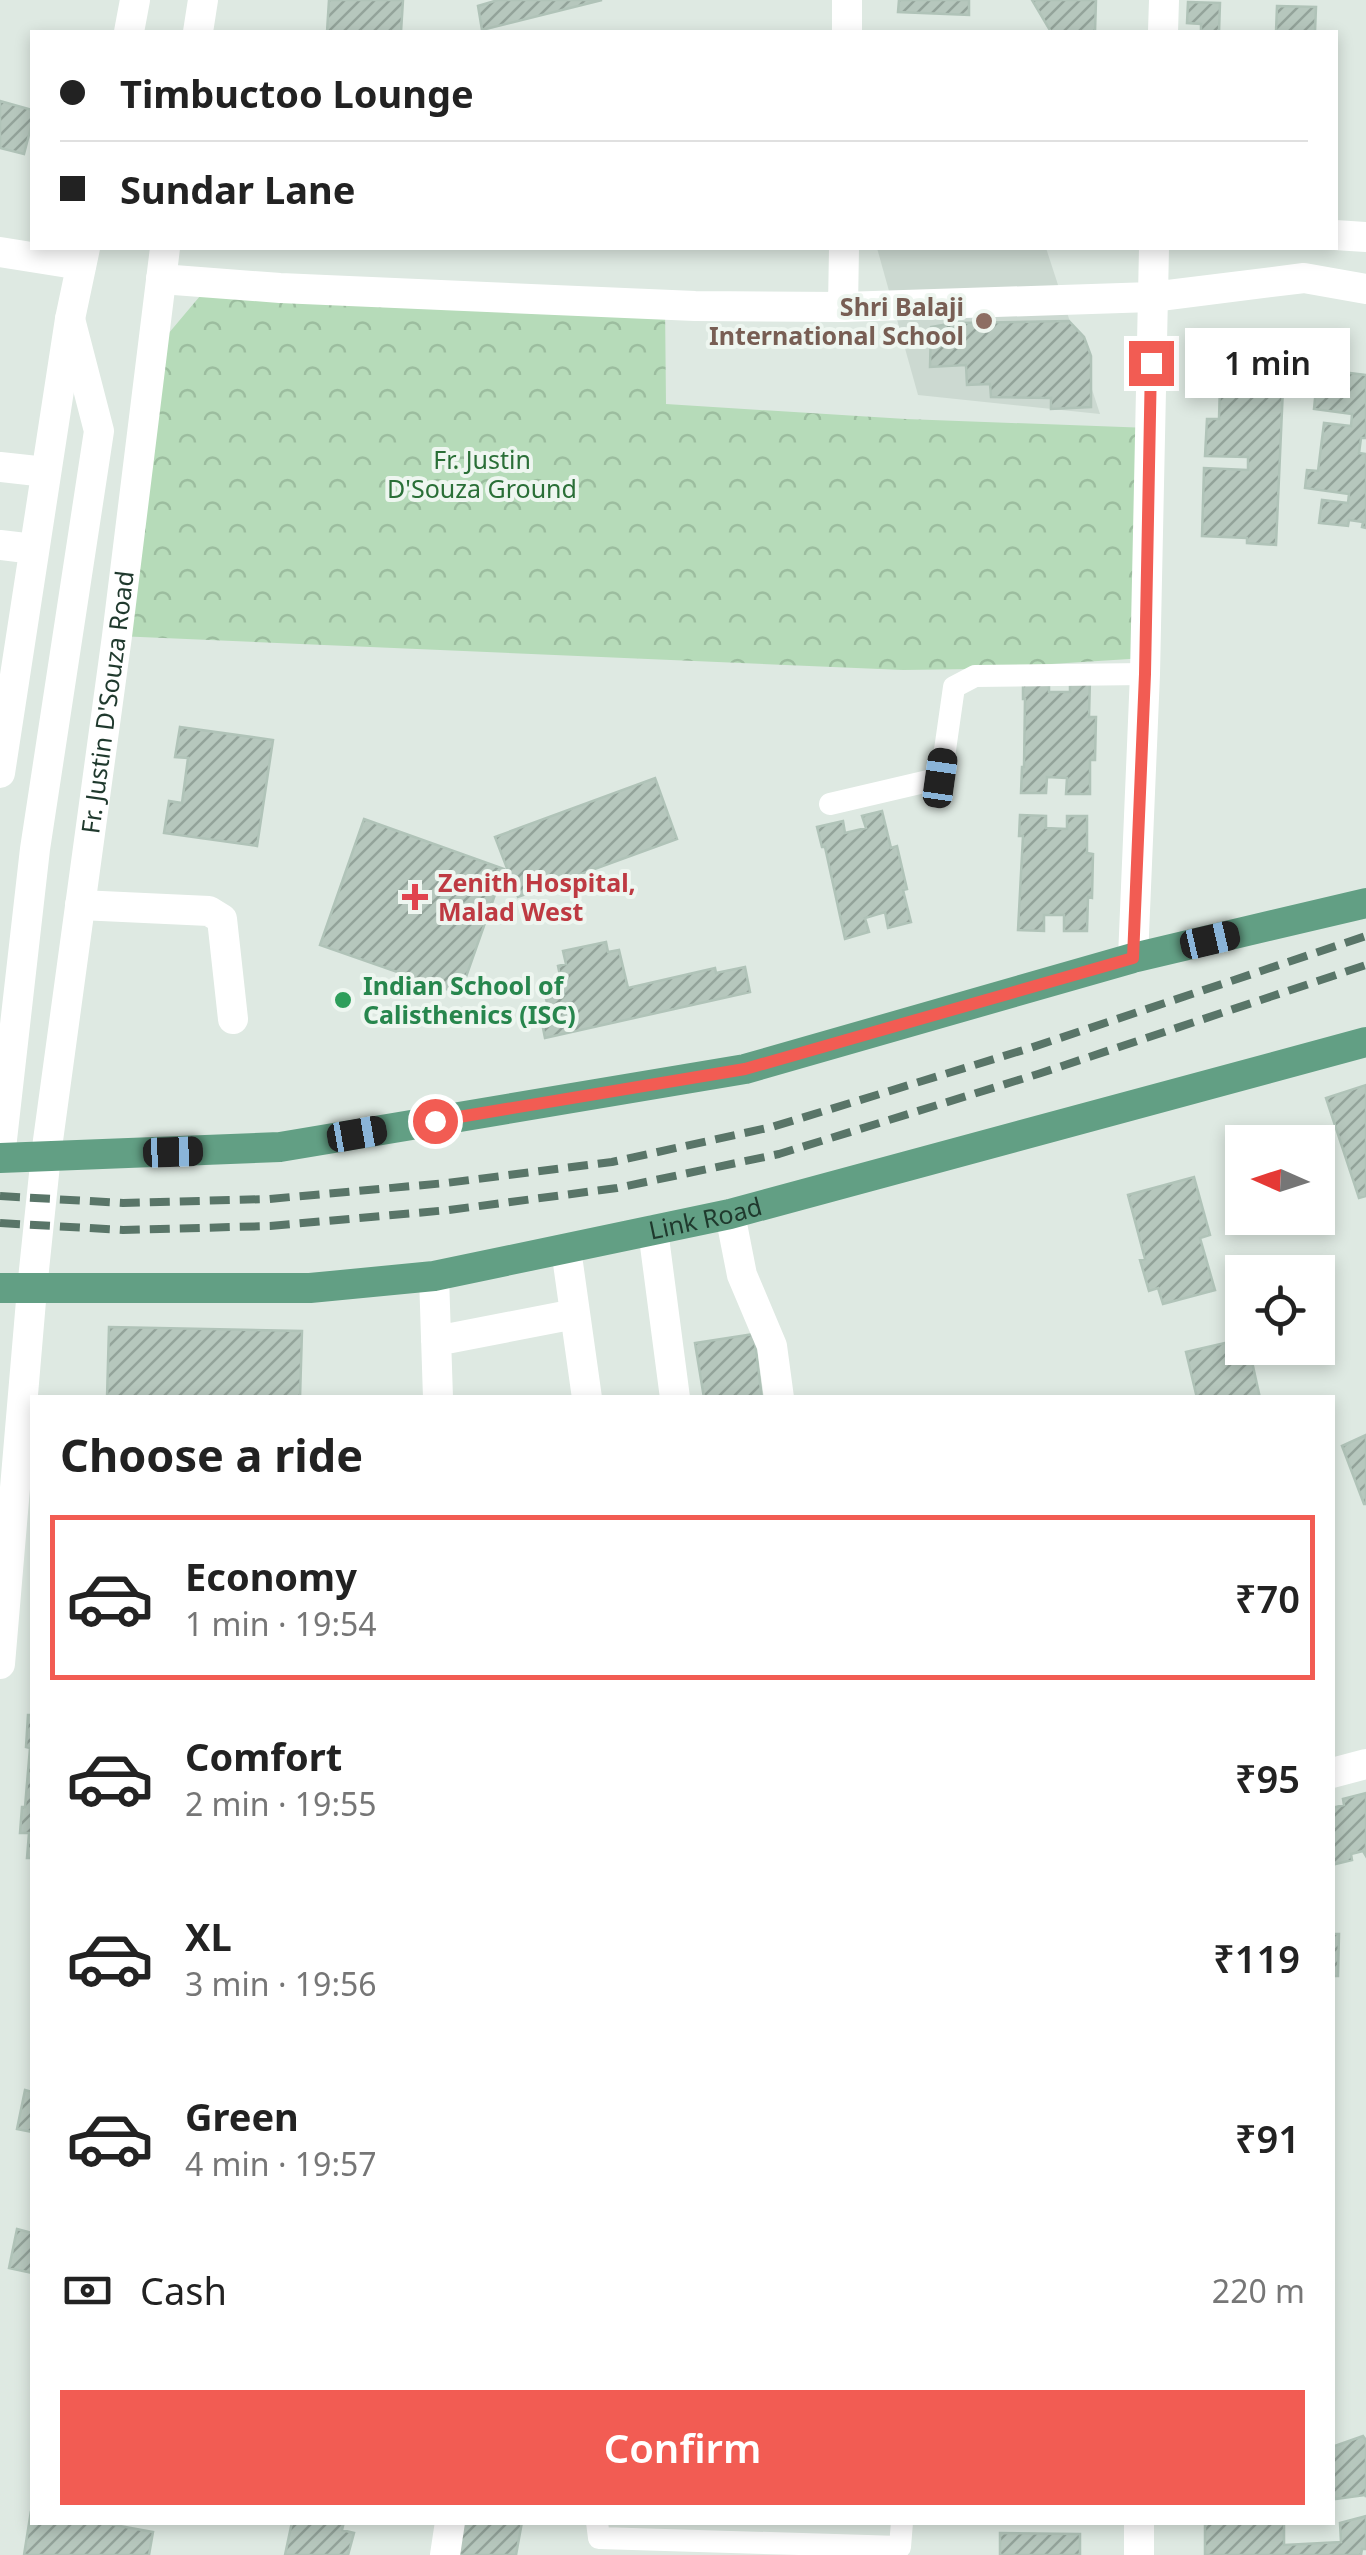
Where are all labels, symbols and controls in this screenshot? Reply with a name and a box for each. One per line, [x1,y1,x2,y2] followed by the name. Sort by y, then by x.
[120,67,474,119] text: Timbuctoo Lounge
[120,163,355,215] text: Sundar Lane
[709,289,964,352] place label: Shri Balaji International School
[973,310,995,332] marker: Shri Balaji International School
[1186,328,1351,398] callout: 1 min
[1129,341,1174,386] route end
[1224,341,1311,384] text: 1 min
[387,442,577,505] park label: Fr. Justin D'Souza Ground
[72,569,141,836] street label: Fr. Justin D'Souza Road
[921,746,959,810] car
[438,865,636,928] place label: Zenith Hospital, Malad West
[402,884,428,910] marker: Zenith Hospital, Malad West
[1177,919,1243,961] car
[363,968,576,1031] place label: Indian School of Calisthenics (ISC)
[332,989,354,1011] marker: Indian School of Calisthenics (ISC)
[413,1099,458,1144] route start
[325,1114,389,1154] car
[1225,1125,1335,1235] north arrow
[1225,1125,1335,1365] map controls
[142,1136,204,1168] car
[646,1188,766,1247] street label: Link Road
[1225,1255,1335,1365] button: locate
[60,1424,363,1485] text: Choose a ride
[185,1550,357,1602] text: Economy
[65,1553,155,1643] icon: car
[1235,1572,1300,1624] text: ₹70
[185,1602,377,1645] text: 1 min · 19:54
[185,1730,342,1782] text: Comfort
[65,1733,155,1823] icon: car
[1235,1752,1300,1804] text: ₹95
[185,1782,377,1825] text: 2 min · 19:55
[185,1910,232,1962] text: XL
[65,1913,155,2003] icon: car
[1213,1932,1300,1984] text: ₹119
[185,1962,377,2005] text: 3 min · 19:56
[185,2090,299,2142] text: Green
[65,2093,155,2183] icon: car
[1235,2112,1300,2164] text: ₹91
[185,2142,377,2185] text: 4 min · 19:57
[60,2263,115,2318] icon: cash
[140,2264,227,2316] text: Cash
[1212,2269,1305,2312] text: 220 m
[60,2390,1305,2505] button: Confirm

